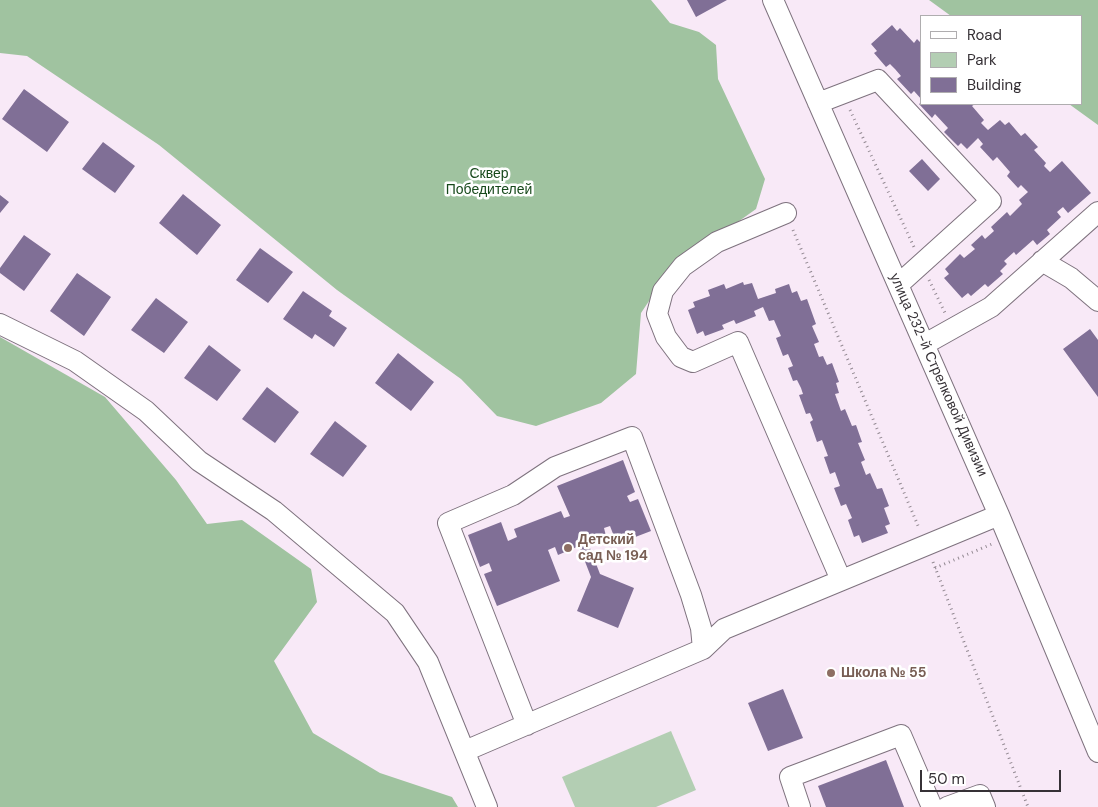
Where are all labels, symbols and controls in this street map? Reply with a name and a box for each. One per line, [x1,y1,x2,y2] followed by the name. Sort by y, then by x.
[920,15,1083,105] legend
[967,25,1002,45] text: Road
[967,50,997,70] text: Park
[967,75,1022,95] text: Building
[446,166,532,198] park label: Сквер Победителей
[885,271,991,479] street label: улица 232-й Стрелковой Дивизии
[578,532,648,564] place label: Детский сад № 194
[562,542,574,554] marker: Детский сад № 194
[841,665,926,681] place label: Школа № 55
[825,667,837,679] marker: Школа № 55
[923,760,1064,792] scale bar
[928,769,965,789] text: 50 m

